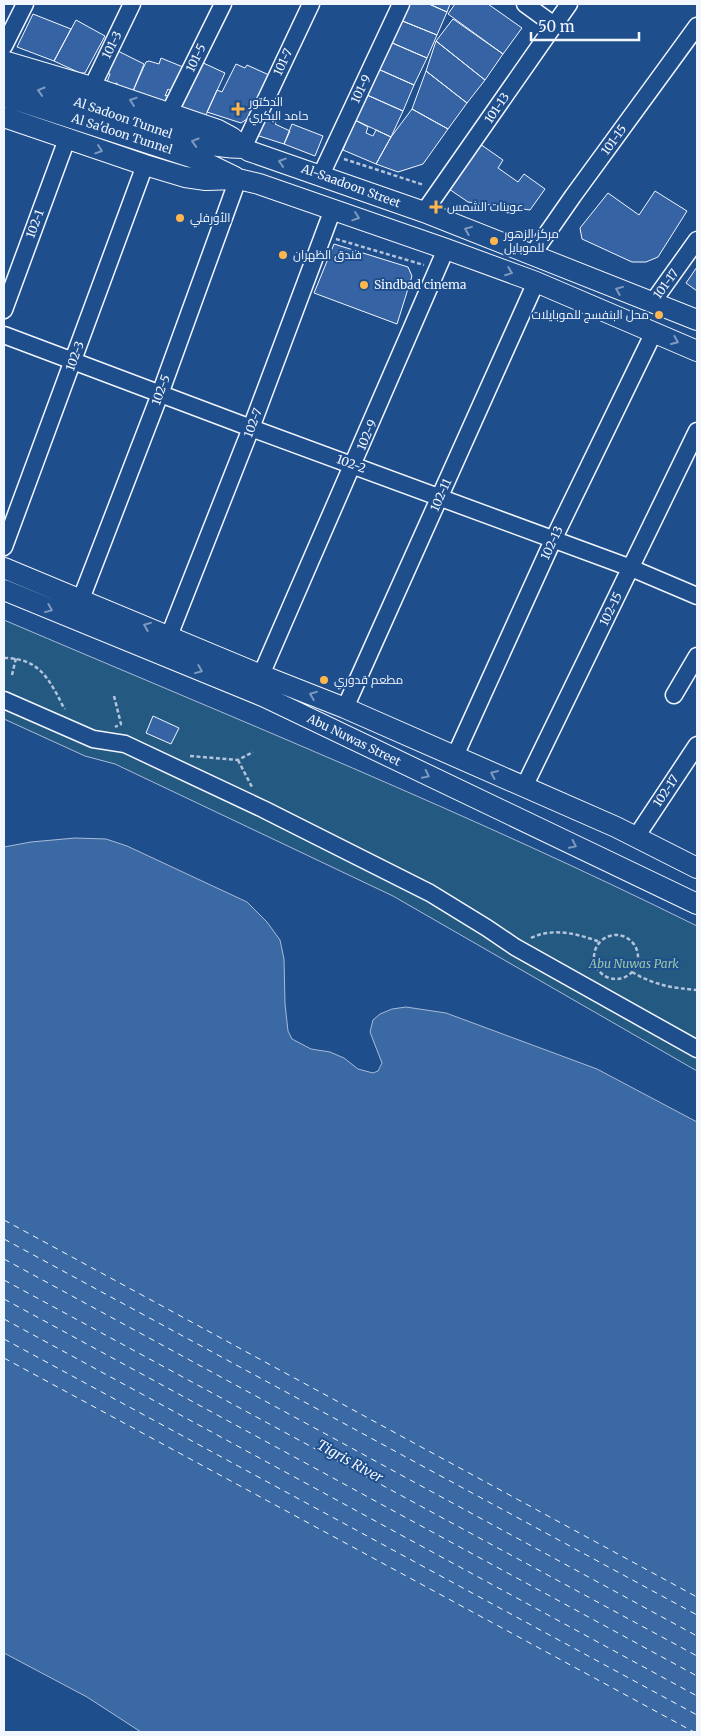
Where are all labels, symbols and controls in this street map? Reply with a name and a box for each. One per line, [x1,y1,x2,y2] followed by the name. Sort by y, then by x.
[531,10,638,42] scale bar
[538,17,575,36] text: 50 m
[98,28,125,61] street label: 101-3
[182,41,209,74] street label: 101-5
[270,46,295,78] street label: 101-7
[347,72,374,106] street label: 101-9
[37,87,45,97] one-way arrow
[481,89,512,126] street label: 101-13
[71,93,175,142] street label: Al Sadoon Tunnel
[248,94,308,126] place label: الدكتور حامد البكري
[130,97,138,107] one-way arrow
[231,102,245,116] marker: الدكتور حامد البكري
[69,110,175,157] street label: Al Sa'doon Tunnel
[598,122,630,158] street label: 101-15
[191,138,200,148] one-way arrow
[95,144,103,154] one-way arrow
[279,158,287,168] one-way arrow
[299,160,403,211] street label: Al-Saadoon Street
[447,199,524,214] place label: عوينات الشمس
[429,200,443,214] marker: عوينات الشمس
[23,207,47,240] street label: 102-1
[190,210,231,228] place label: الأورفلي
[174,212,186,224] marker: الأورفلي
[352,212,360,222] one-way arrow
[464,226,473,236] one-way arrow
[503,226,559,255] place label: مركز الزهور للموبايل
[488,235,500,247] marker: مركز الزهور للموبايل
[293,247,362,262] place label: فندق الظهران
[277,249,289,261] marker: فندق الظهران
[504,266,513,276] one-way arrow
[650,266,682,302] street label: 101-17
[374,277,467,292] place label: Sindbad cinema
[358,279,370,291] marker: Sindbad cinema
[615,286,624,296] one-way arrow
[531,307,649,323] place label: محل البنفسج للموبايلات
[653,309,665,321] marker: محل البنفسج للموبايلات
[671,336,679,346] one-way arrow
[62,339,87,373] street label: 102-3
[148,373,173,407] street label: 102-5
[240,406,265,439] street label: 102-7
[353,417,380,452] street label: 102-9
[334,451,368,476] street label: 102-2
[427,476,455,513] street label: 102-11
[537,523,566,562] street label: 102-13
[596,589,625,628] street label: 102-15
[44,602,53,613] one-way arrow
[143,622,152,633] one-way arrow
[194,664,203,675] one-way arrow
[334,672,403,690] place label: مطعم قدوري
[318,674,330,686] marker: مطعم قدوري
[309,691,318,702] one-way arrow
[304,710,404,769] street label: Abu Nuwas Street
[421,768,430,779] one-way arrow
[490,769,499,780] one-way arrow
[650,772,682,810] street label: 102-17
[568,838,577,849] one-way arrow
[588,956,679,971] park label: Abu Nuwas Park
[314,1435,387,1487] water label: Tigris River

